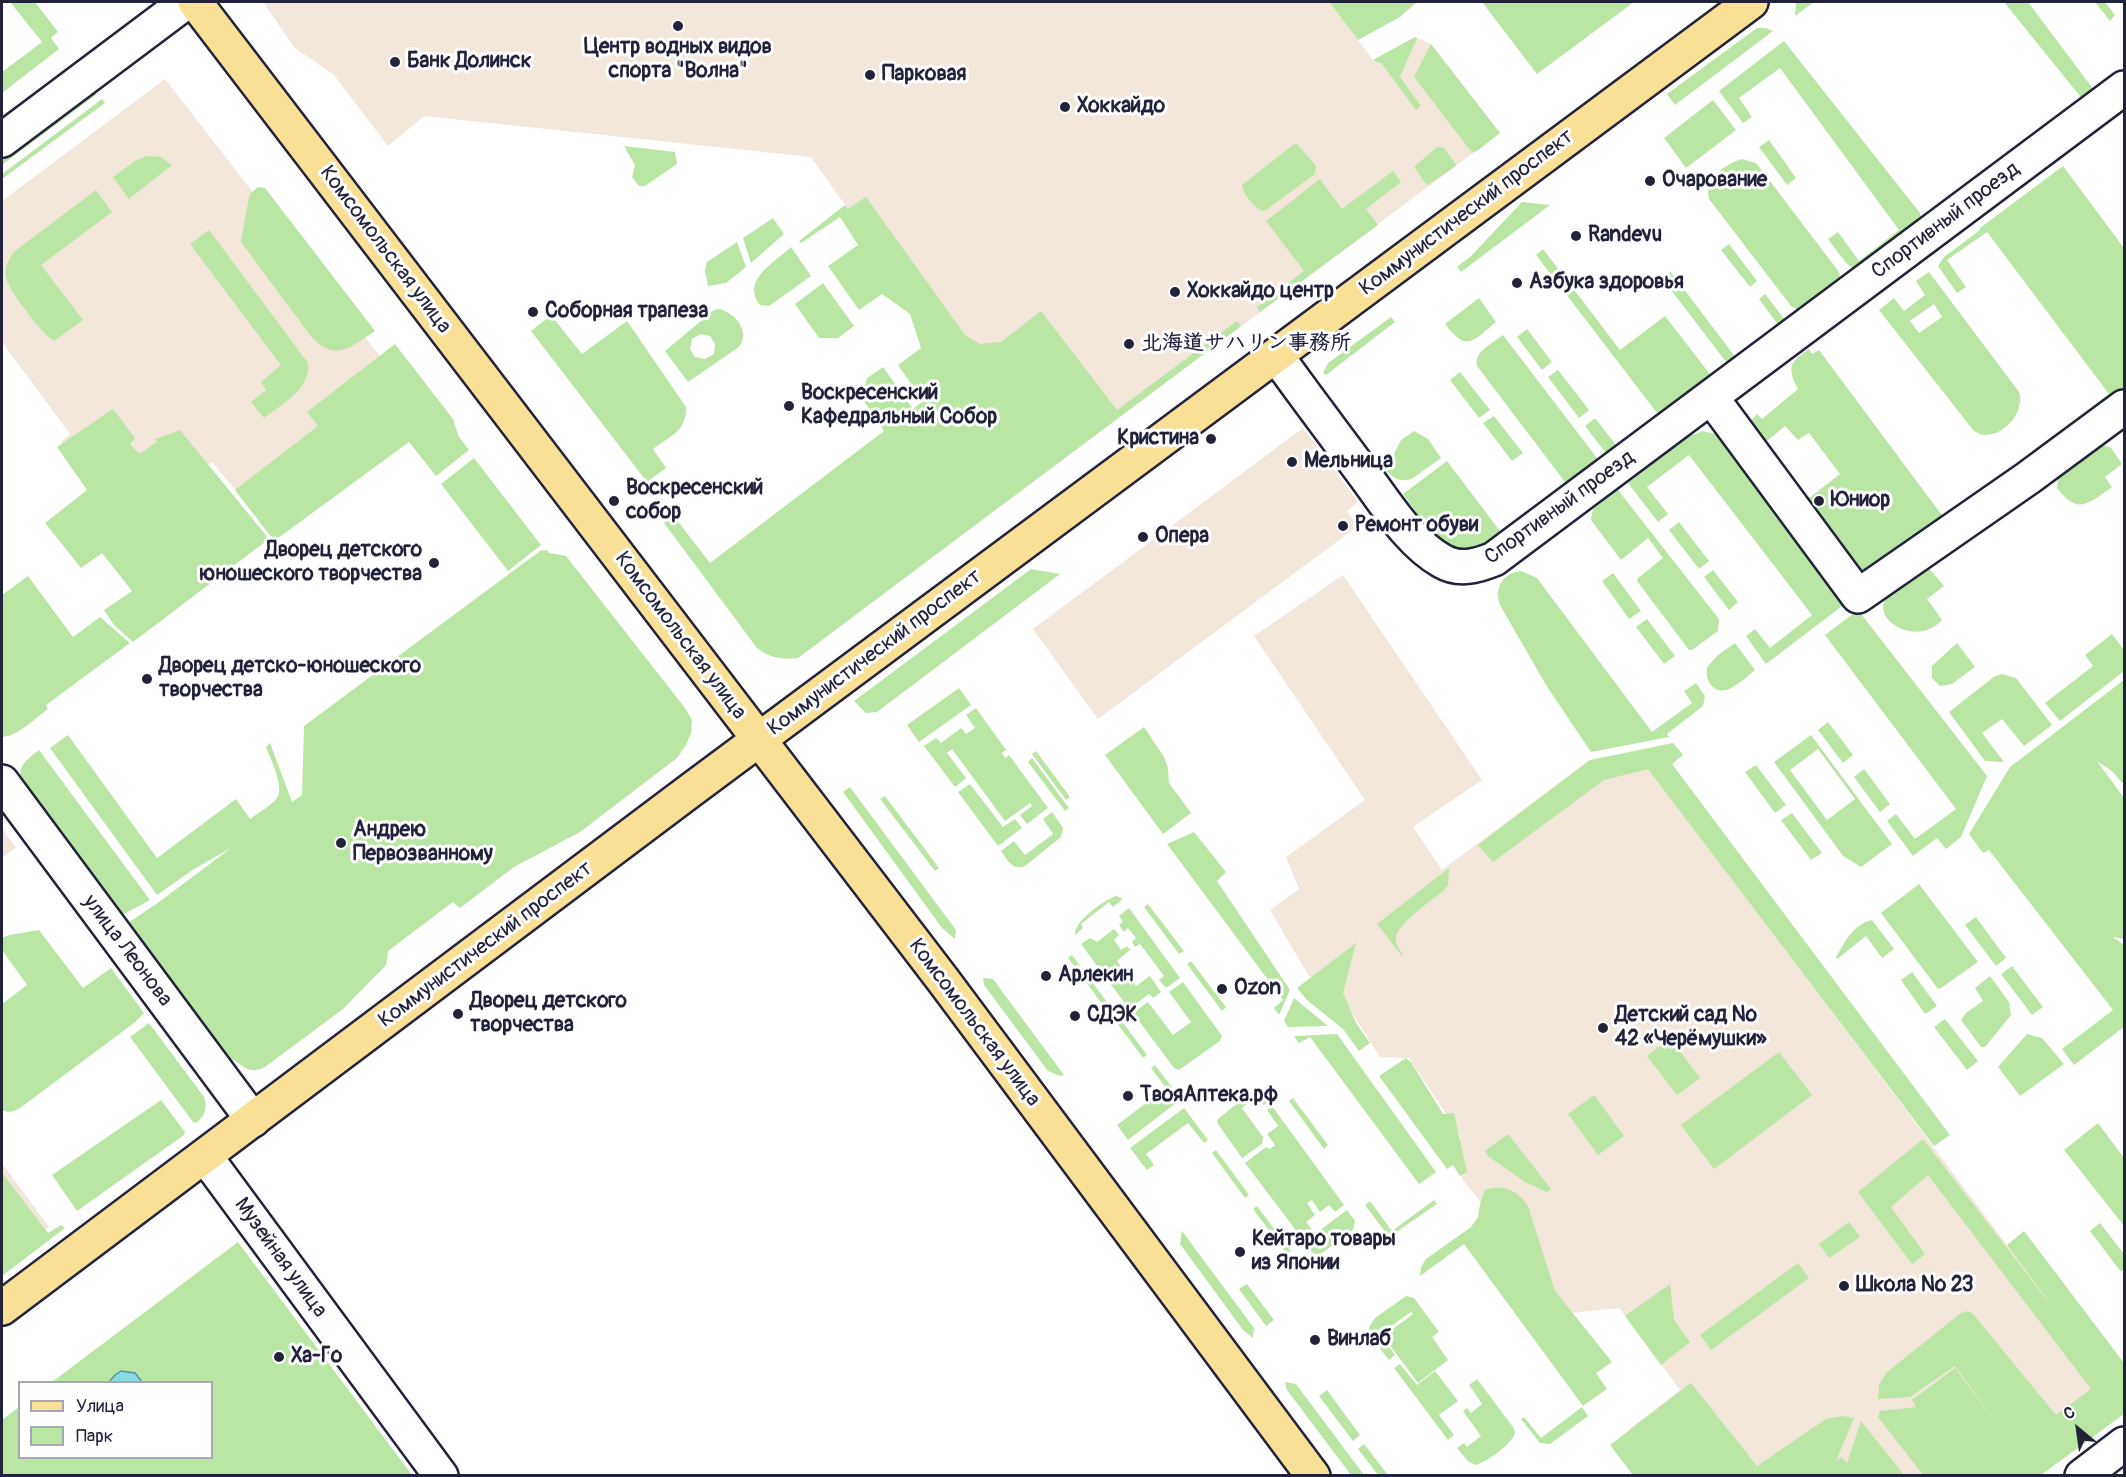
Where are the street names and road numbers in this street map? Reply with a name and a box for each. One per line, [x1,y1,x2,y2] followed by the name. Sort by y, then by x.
[1355,124,1579,302] street label: Коммунистический проспект
[1867,157,2025,285] street label: Спортивный проезд
[314,161,456,339] street label: Комсомольская улица
[1480,445,1640,571] street label: Спортивный проезд
[609,547,751,725] street label: Комсомольская улица
[763,564,987,742] street label: Коммунистический проспект
[374,856,598,1034] street label: Коммунистический проспект
[77,890,177,1012] street label: улица Леонова
[903,934,1045,1112] street label: Комсомольская улица
[228,1193,332,1323] street label: Музейная улица

